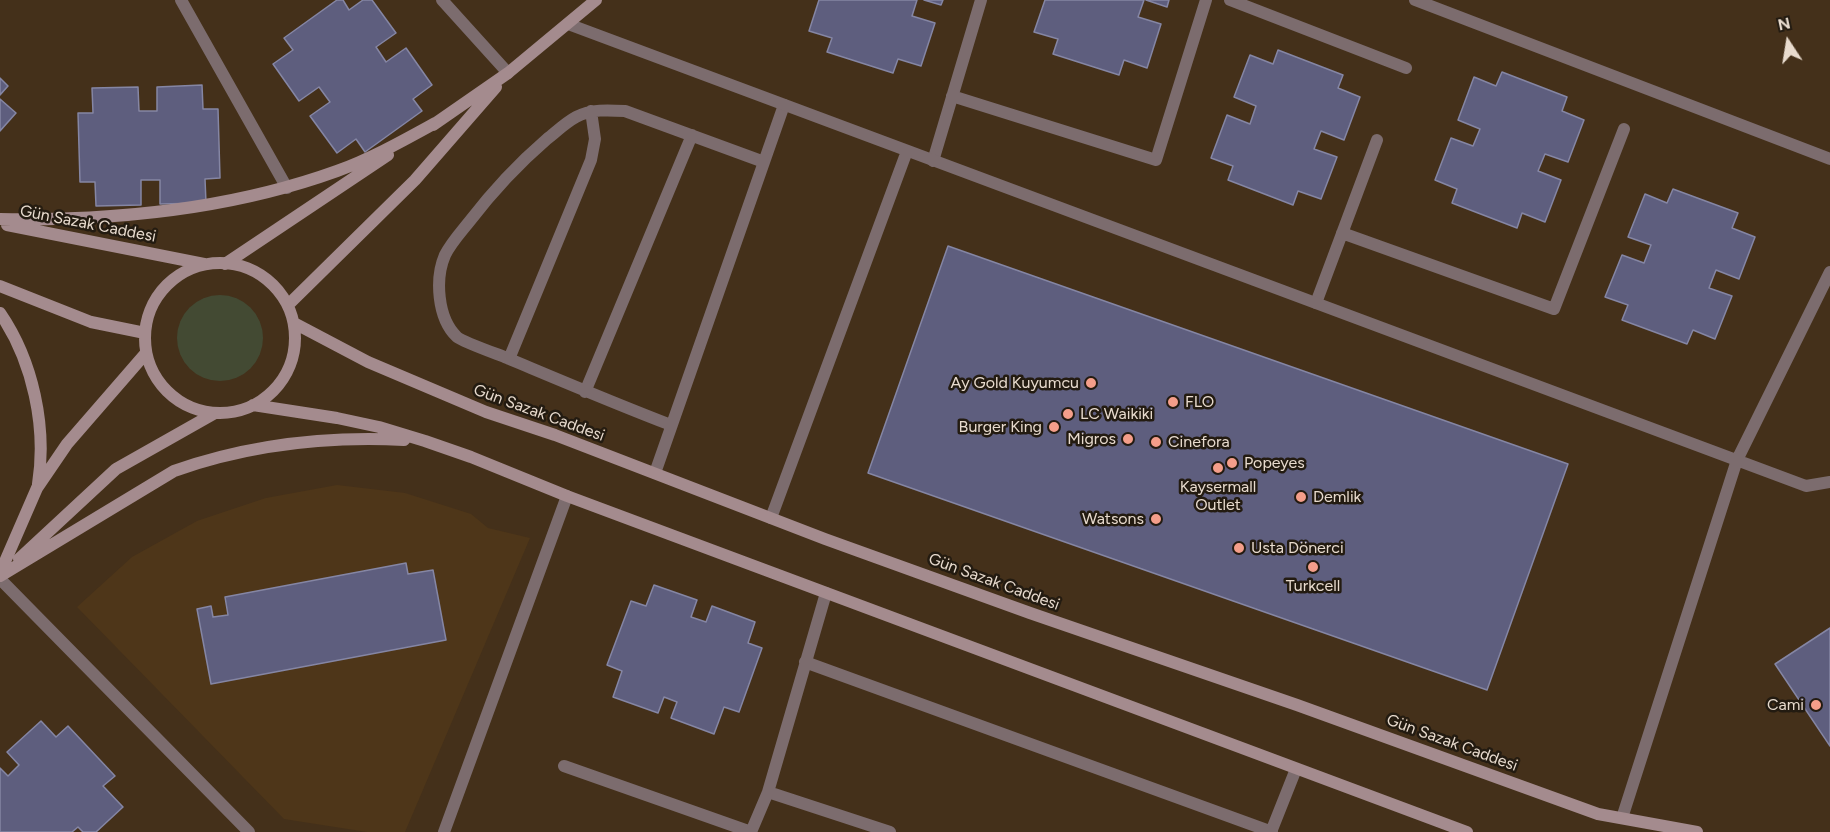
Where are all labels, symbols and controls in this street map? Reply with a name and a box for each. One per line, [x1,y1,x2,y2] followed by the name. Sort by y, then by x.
[1758,12,1818,72] north arrow
[1776,13,1792,34] text: N
[18,201,158,247] street label: Gün Sazak Caddesi
[950,373,1079,393] place label: Ay Gold Kuyumcu
[1084,376,1098,390] marker: Ay Gold Kuyumcu
[471,380,607,446] street label: Gün Sazak Caddesi
[1185,392,1214,412] place label: FLO
[1166,395,1180,409] marker: FLO
[1080,404,1153,424] place label: LC Waikiki
[1061,407,1075,421] marker: LC Waikiki
[959,417,1042,437] place label: Burger King
[1047,420,1061,434] marker: Burger King
[1067,429,1116,449] place label: Migros
[1121,432,1135,446] marker: Migros
[1168,432,1230,452] place label: Cinefora
[1149,435,1163,449] marker: Cinefora
[1244,453,1305,473] place label: Popeyes
[1225,456,1239,470] marker: Popeyes
[1211,461,1225,475] marker: Kaysermall Outlet
[1180,477,1256,515] place label: Kaysermall Outlet
[1313,487,1361,507] place label: Demlik
[1294,490,1308,504] marker: Demlik
[1082,509,1144,529] place label: Watsons
[1149,512,1163,526] marker: Watsons
[1251,538,1344,558] place label: Usta Dönerci
[1232,541,1246,555] marker: Usta Dönerci
[926,549,1062,615] street label: Gün Sazak Caddesi
[1306,560,1320,574] marker: Turkcell
[1286,576,1340,596] place label: Turkcell
[1767,695,1804,715] place label: Cami
[1809,698,1823,712] marker: Cami
[1384,710,1520,776] street label: Gün Sazak Caddesi

